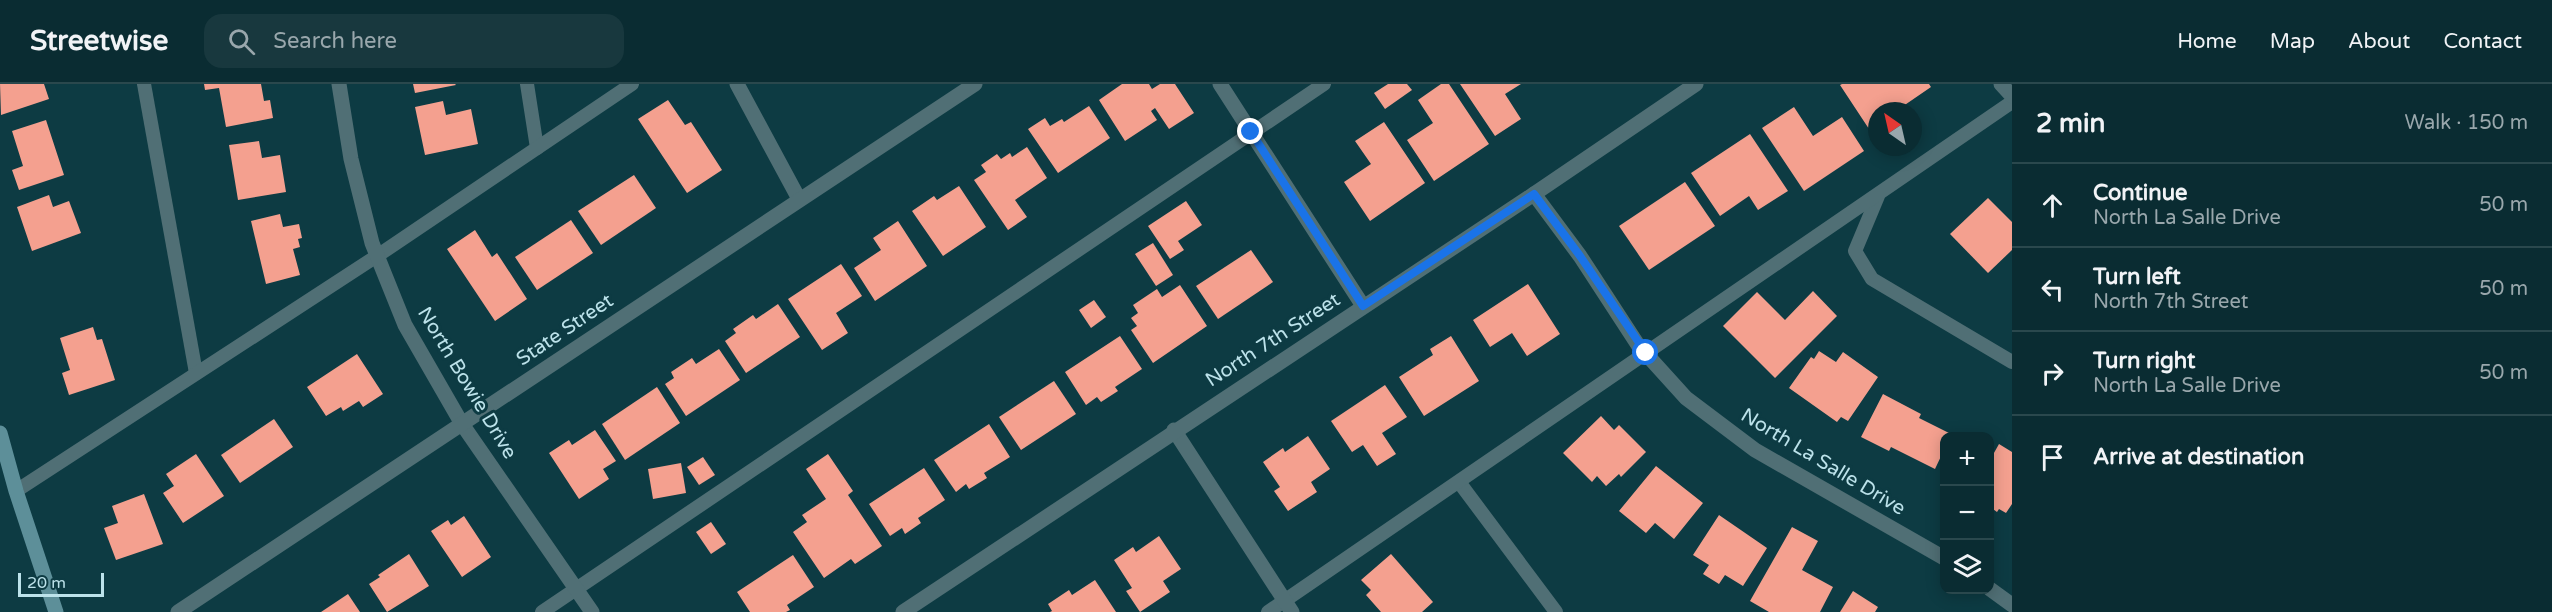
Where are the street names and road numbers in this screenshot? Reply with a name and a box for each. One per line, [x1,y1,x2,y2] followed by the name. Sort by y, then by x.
[1201,287,1345,392] street label: North 7th Street
[512,289,618,371] street label: State Street
[412,303,522,463] street label: North Bowie Drive
[1736,403,1910,521] street label: North La Salle Drive

